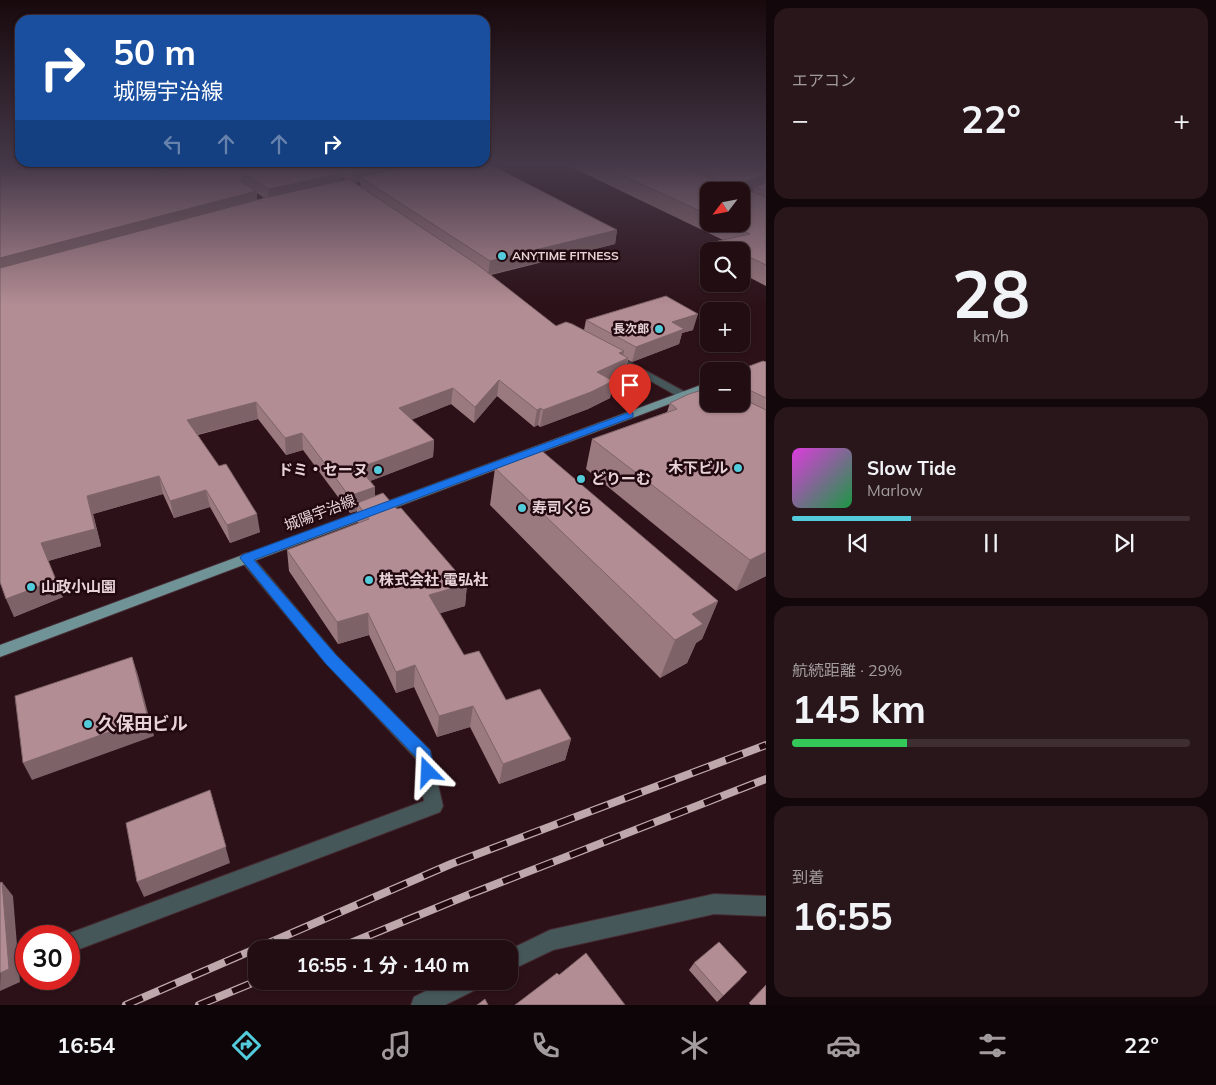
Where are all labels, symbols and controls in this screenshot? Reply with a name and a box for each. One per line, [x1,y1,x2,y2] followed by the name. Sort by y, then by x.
[113,30,196,74] text: 50 m
[30,35,95,100] icon: right
[792,70,856,90] text: エアコン
[113,77,223,105] text: 城陽宇治線
[961,95,1021,143] text: 22°
[792,102,809,137] text: −
[1173,102,1190,137] text: +
[159,130,187,158] icon: left
[212,130,240,158] icon: ahead
[265,130,293,158] icon: ahead
[318,130,346,158] icon: right
[700,182,750,232] north arrow
[700,182,750,412] map controls
[700,242,750,292] button: search
[512,248,619,263] place label: ANYTIME FITNESS
[496,250,508,262] marker: ANYTIME FITNESS
[952,253,1030,334] text: 28
[700,302,750,352] button: +
[613,321,649,336] place label: 長次郎
[653,323,665,335] marker: 長次郎
[973,326,1009,346] text: km/h
[700,362,750,412] button: −
[609,364,651,415] pin
[616,371,644,399] icon: arrive
[867,456,956,480] text: Slow Tide
[668,458,728,477] place label: 木下ビル
[278,460,368,479] place label: ドミ・セーヌ
[732,462,744,474] marker: 木下ビル
[372,464,384,476] marker: ドミ・セーヌ
[591,469,651,488] place label: どりーむ
[575,473,587,485] marker: どりーむ
[867,480,923,500] text: Marlow
[281,490,358,535] street label: 城陽宇治線
[532,498,592,517] place label: 寿司くら
[516,502,528,514] marker: 寿司くら
[844,529,872,557] icon: previous
[977,529,1005,557] icon: pause
[1110,529,1138,557] icon: next
[379,570,488,589] place label: 株式会社 電弘社
[363,574,375,586] marker: 株式会社 電弘社
[41,577,116,596] place label: 山政小山園
[25,581,37,593] marker: 山政小山園
[792,660,902,680] text: 航続距離 · 29%
[792,685,926,733] text: 145 km
[98,712,188,735] place label: 久保田ビル
[82,718,94,730] marker: 久保田ビル
[401,745,453,797] position arrow
[792,867,824,887] text: 到着
[792,892,893,940] text: 16:55
[15,925,80,990] speed limit sign: 30
[297,953,469,977] text: 16:55 · 1 分 · 140 m
[229,1028,264,1063] icon: directions
[379,1028,414,1063] icon: music
[528,1028,563,1063] icon: phone
[677,1028,712,1063] icon: climate
[826,1028,861,1063] icon: car
[975,1028,1010,1063] icon: filters
[57,1031,115,1059] text: 16:54
[1124,1031,1159,1059] text: 22°

